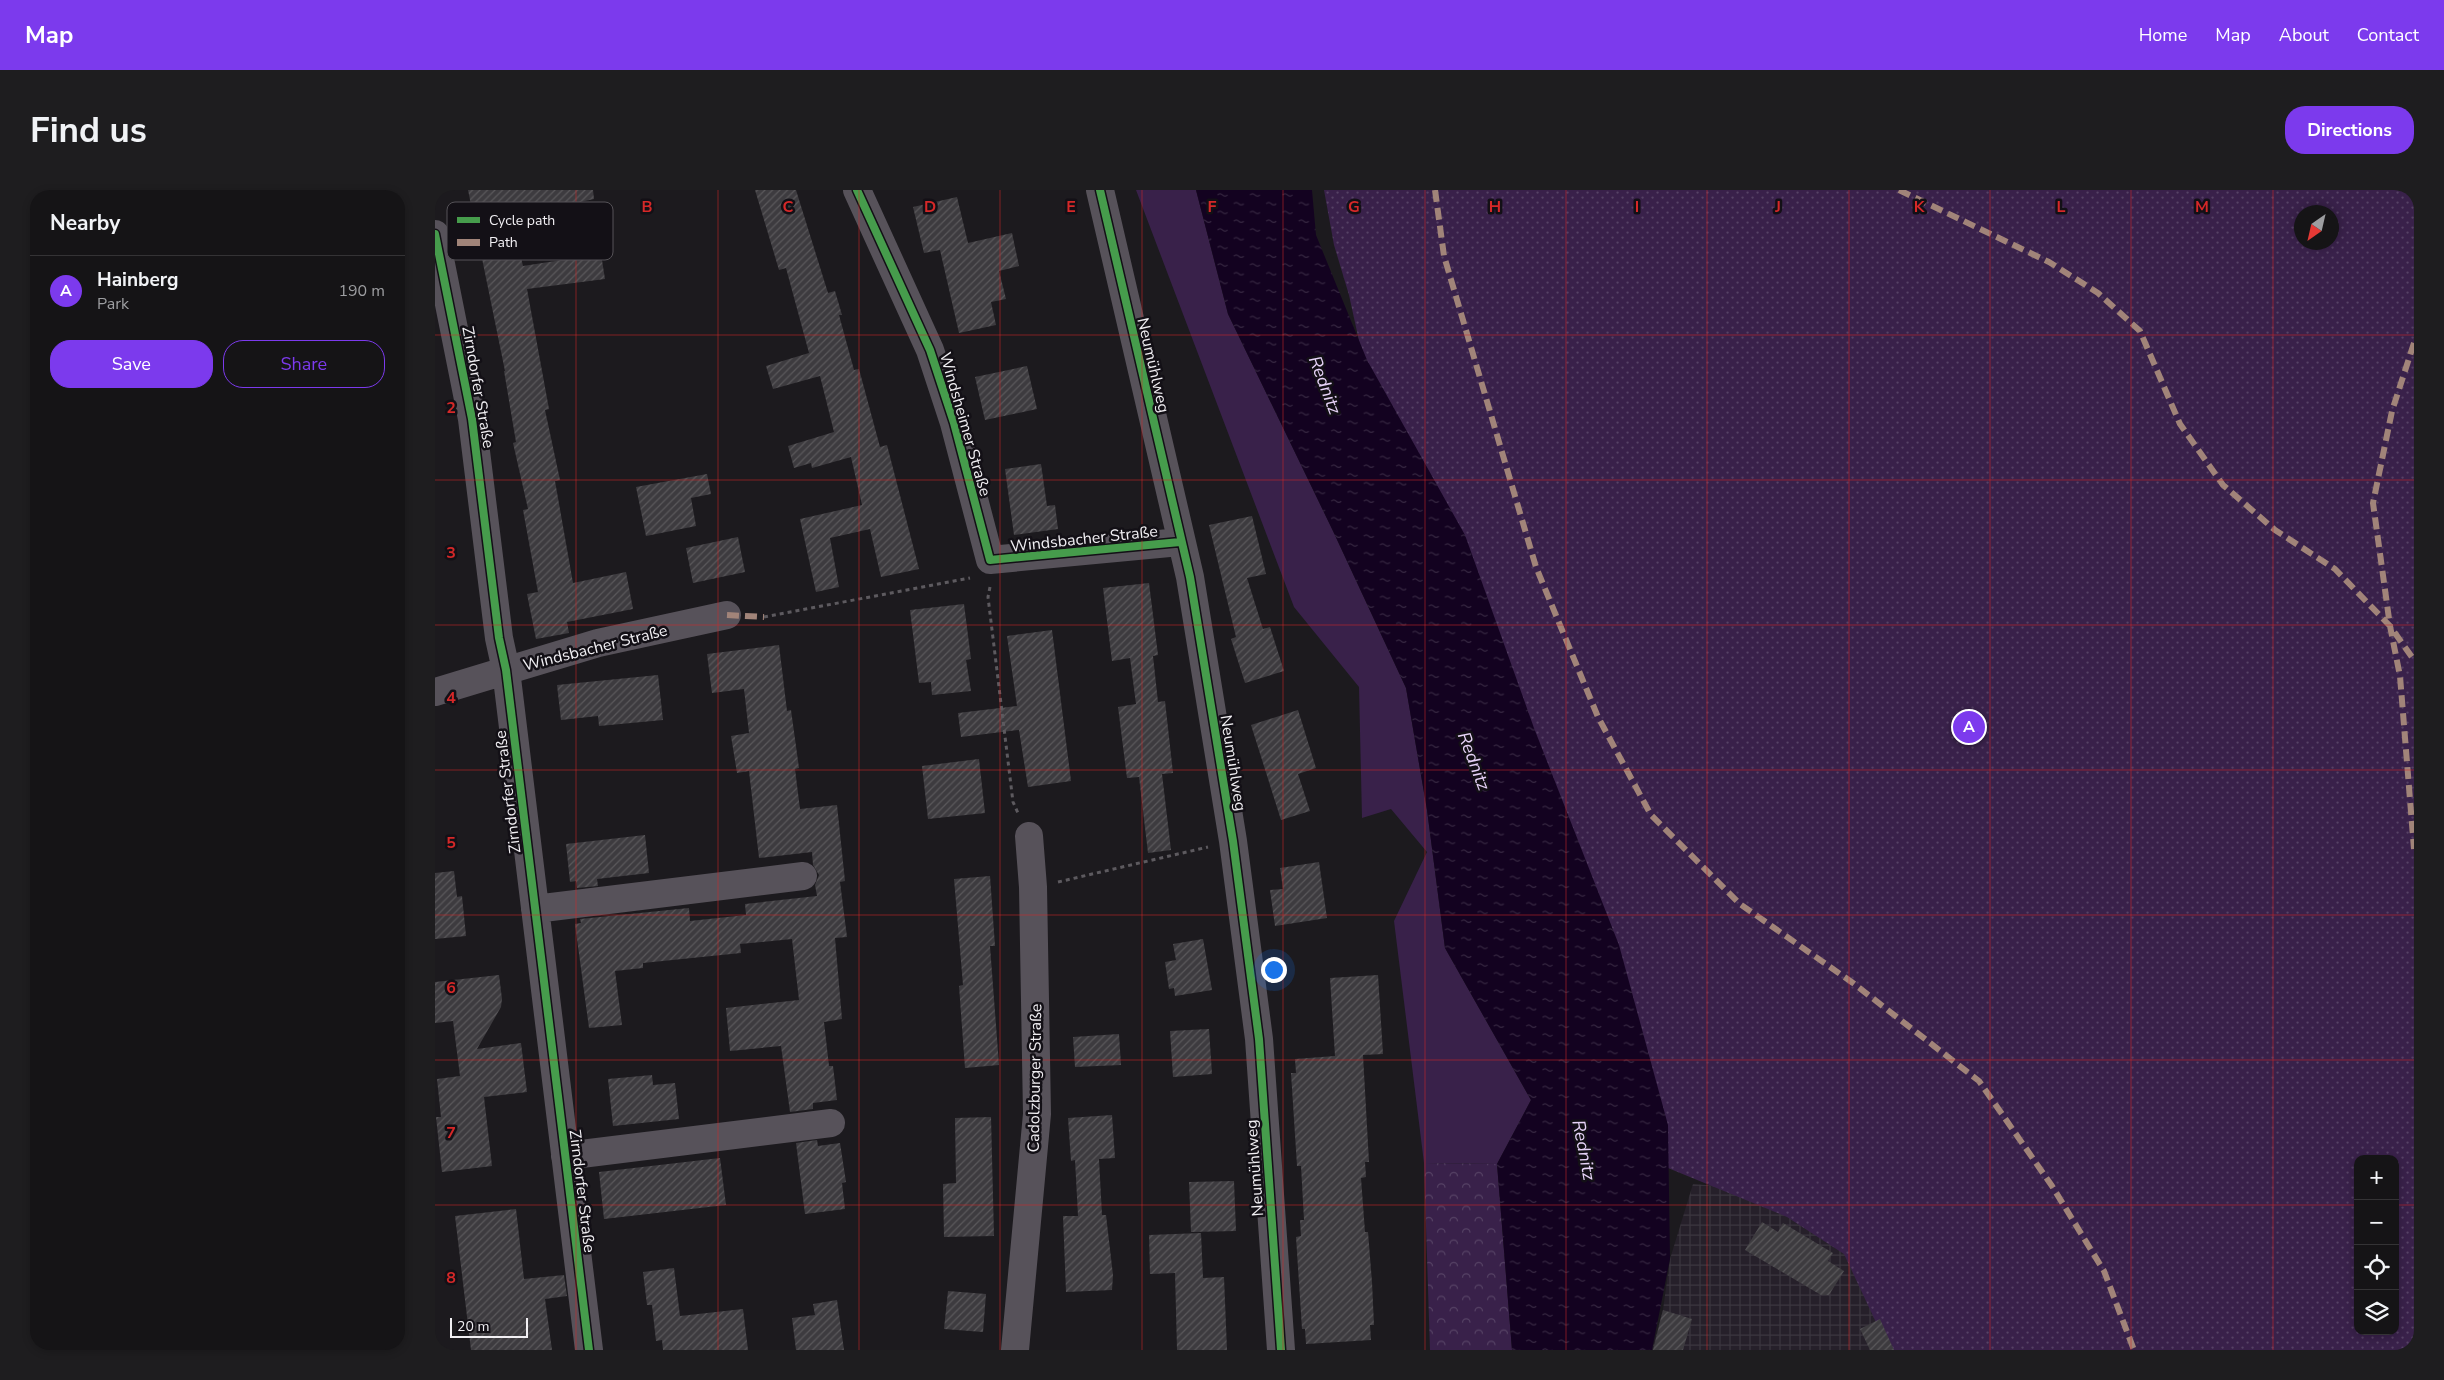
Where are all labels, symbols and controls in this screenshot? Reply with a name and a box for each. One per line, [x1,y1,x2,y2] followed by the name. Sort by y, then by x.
[25,19,73,51] text: Map
[2139,23,2187,47] text: Home
[2215,23,2251,47] text: Map
[2279,23,2329,47] text: About
[2357,23,2419,47] text: Contact
[2285,106,2414,154] button: Directions
[30,107,147,154] text: Find us
[641,196,653,218] text: B
[783,196,794,218] text: C
[924,196,936,218] text: D
[1066,196,1076,218] text: E
[1208,196,1217,218] text: F
[1348,196,1360,218] text: G
[1489,196,1501,218] text: H
[1635,196,1639,218] text: I
[1774,196,1781,218] text: J
[1914,196,1926,218] text: K
[2057,196,2066,218] text: L
[2195,196,2209,218] text: M
[447,202,613,260] legend
[2294,205,2339,250] north arrow
[50,209,120,237] text: Nearby
[489,211,555,230] text: Cycle path
[489,233,518,252] text: Path
[97,267,179,293] text: Hainberg
[60,280,72,302] text: A
[338,280,385,302] text: 190 m
[97,293,129,315] text: Park
[1131,316,1175,415] street label: Neumühlweg
[456,324,500,450] street label: Zirndorfer Straße
[50,340,213,388] button: Save
[223,340,385,388] button: Share
[934,350,996,499] street label: Windsheimer Straße
[1303,352,1347,418] water label: Rednitz
[446,397,456,419] text: 2
[1009,520,1159,558] street label: Windsbacher Straße
[446,542,456,564] text: 3
[521,619,670,677] street label: Windsbacher Straße
[446,687,456,709] text: 4
[1953,708,1985,746] pin: A
[1215,714,1251,813] street label: Neumühlweg
[1452,728,1496,794] water label: Rednitz
[490,729,526,855] street label: Zirndorfer Straße
[446,832,456,854] text: 5
[1261,957,1287,983] your location
[446,977,456,999] text: 6
[1023,1003,1047,1153] street label: Cadolzburger Straße
[1566,1118,1602,1183] water label: Rednitz
[1241,1119,1269,1217] street label: Neumühlweg
[446,1122,456,1144] text: 7
[564,1128,600,1254] street label: Zirndorfer Straße
[2354,1155,2399,1335] map controls
[2354,1155,2399,1200] button: +
[2354,1200,2399,1245] button: −
[2354,1245,2399,1290] button: locate
[446,1267,456,1289] text: 8
[2354,1290,2399,1335] button: layers
[450,1315,527,1338] scale bar
[457,1317,489,1336] text: 20 m

